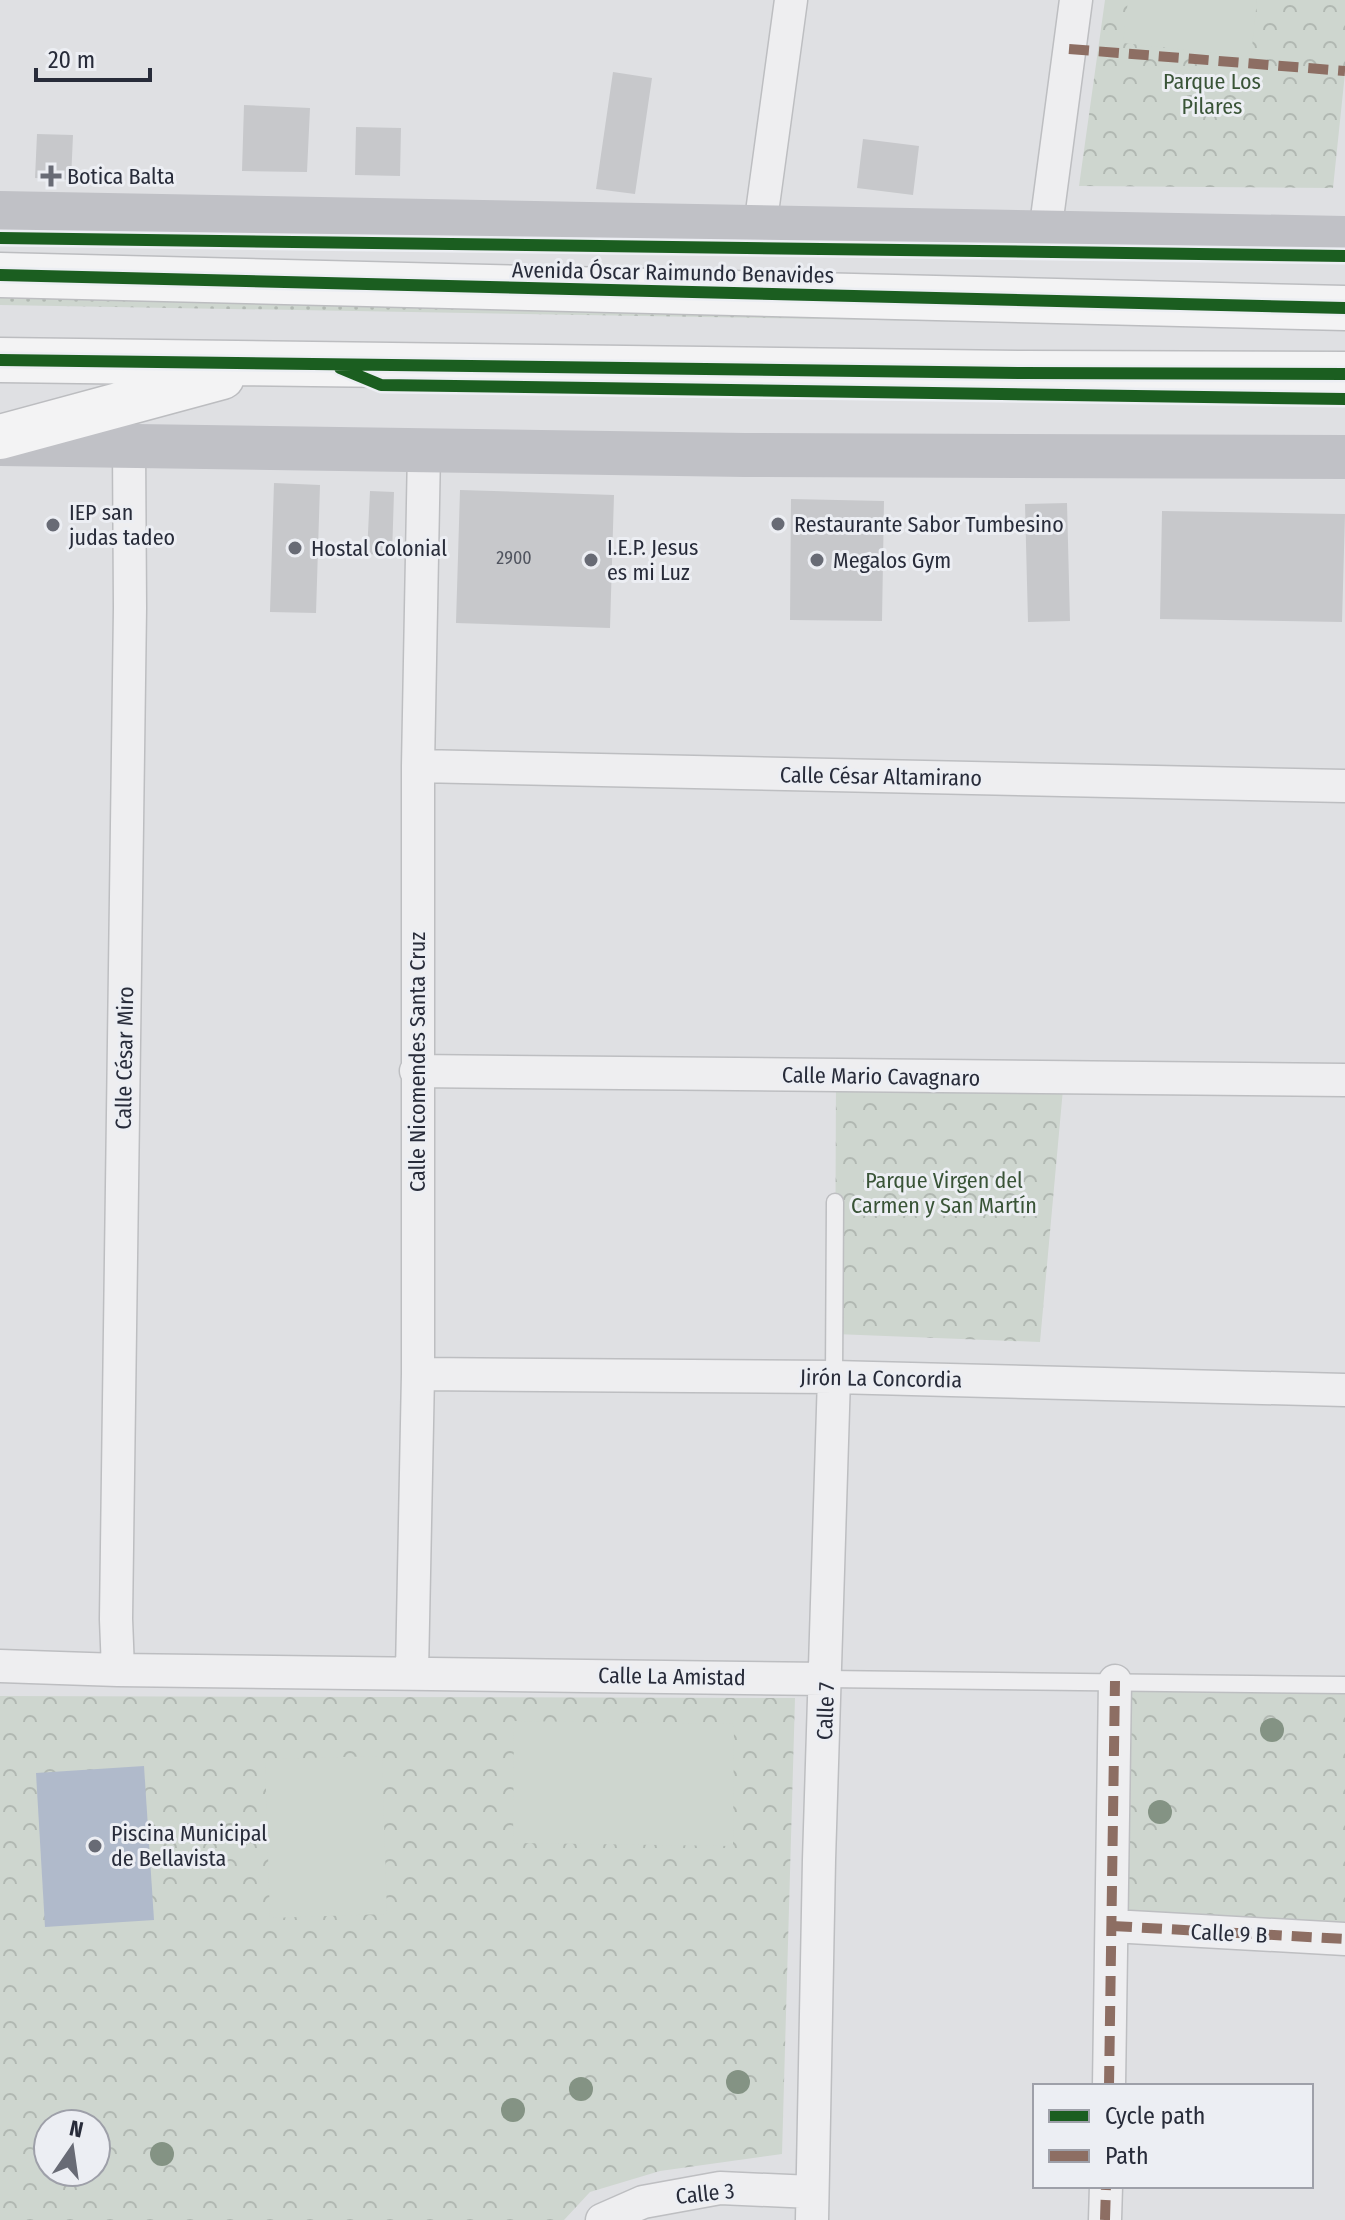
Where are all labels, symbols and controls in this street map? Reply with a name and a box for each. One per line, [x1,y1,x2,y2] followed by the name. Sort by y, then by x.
[36,32,150,82] scale bar
[48,46,95,74] text: 20 m
[1163,68,1261,120] park label: Parque Los Pilares
[67,163,175,190] place label: Botica Balta
[42,167,60,185] marker: Botica Balta
[512,256,834,289] street label: Avenida Óscar Raimundo Benavides
[68,499,175,551] place label: IEP san judas tadeo
[794,511,1064,538] place label: Restaurante Sabor Tumbesino
[769,515,787,533] marker: Restaurante Sabor Tumbesino
[44,516,62,534] marker: IEP san judas tadeo
[607,534,698,586] place label: I.E.P. Jesus es mi Luz
[311,535,447,562] place label: Hostal Colonial
[286,539,304,557] marker: Hostal Colonial
[496,547,532,569] house number: 2900
[833,547,951,574] place label: Megalos Gym
[582,551,600,569] marker: I.E.P. Jesus es mi Luz
[808,551,826,569] marker: Megalos Gym
[780,761,982,792] street label: Calle César Altamirano
[404,932,431,1192] street label: Calle Nicomendes Santa Cruz
[110,986,139,1130] street label: Calle César Miro
[782,1061,980,1092] street label: Calle Mario Cavagnaro
[851,1167,1037,1219] park label: Parque Virgen del Carmen y San Martín
[800,1364,962,1393] street label: Jirón La Concordia
[598,1662,746,1691] street label: Calle La Amistad
[811,1681,840,1740] street label: Calle 7
[111,1820,267,1872] place label: Piscina Municipal de Bellavista
[86,1837,104,1855] marker: Piscina Municipal de Bellavista
[1190,1918,1268,1949] street label: Calle 9 B
[1033,2084,1313,2188] legend
[1105,2102,1205,2130] text: Cycle path
[32,2108,112,2188] north arrow
[67,2114,86,2144] text: N
[1105,2142,1149,2170] text: Path
[674,2177,736,2210] street label: Calle 3

